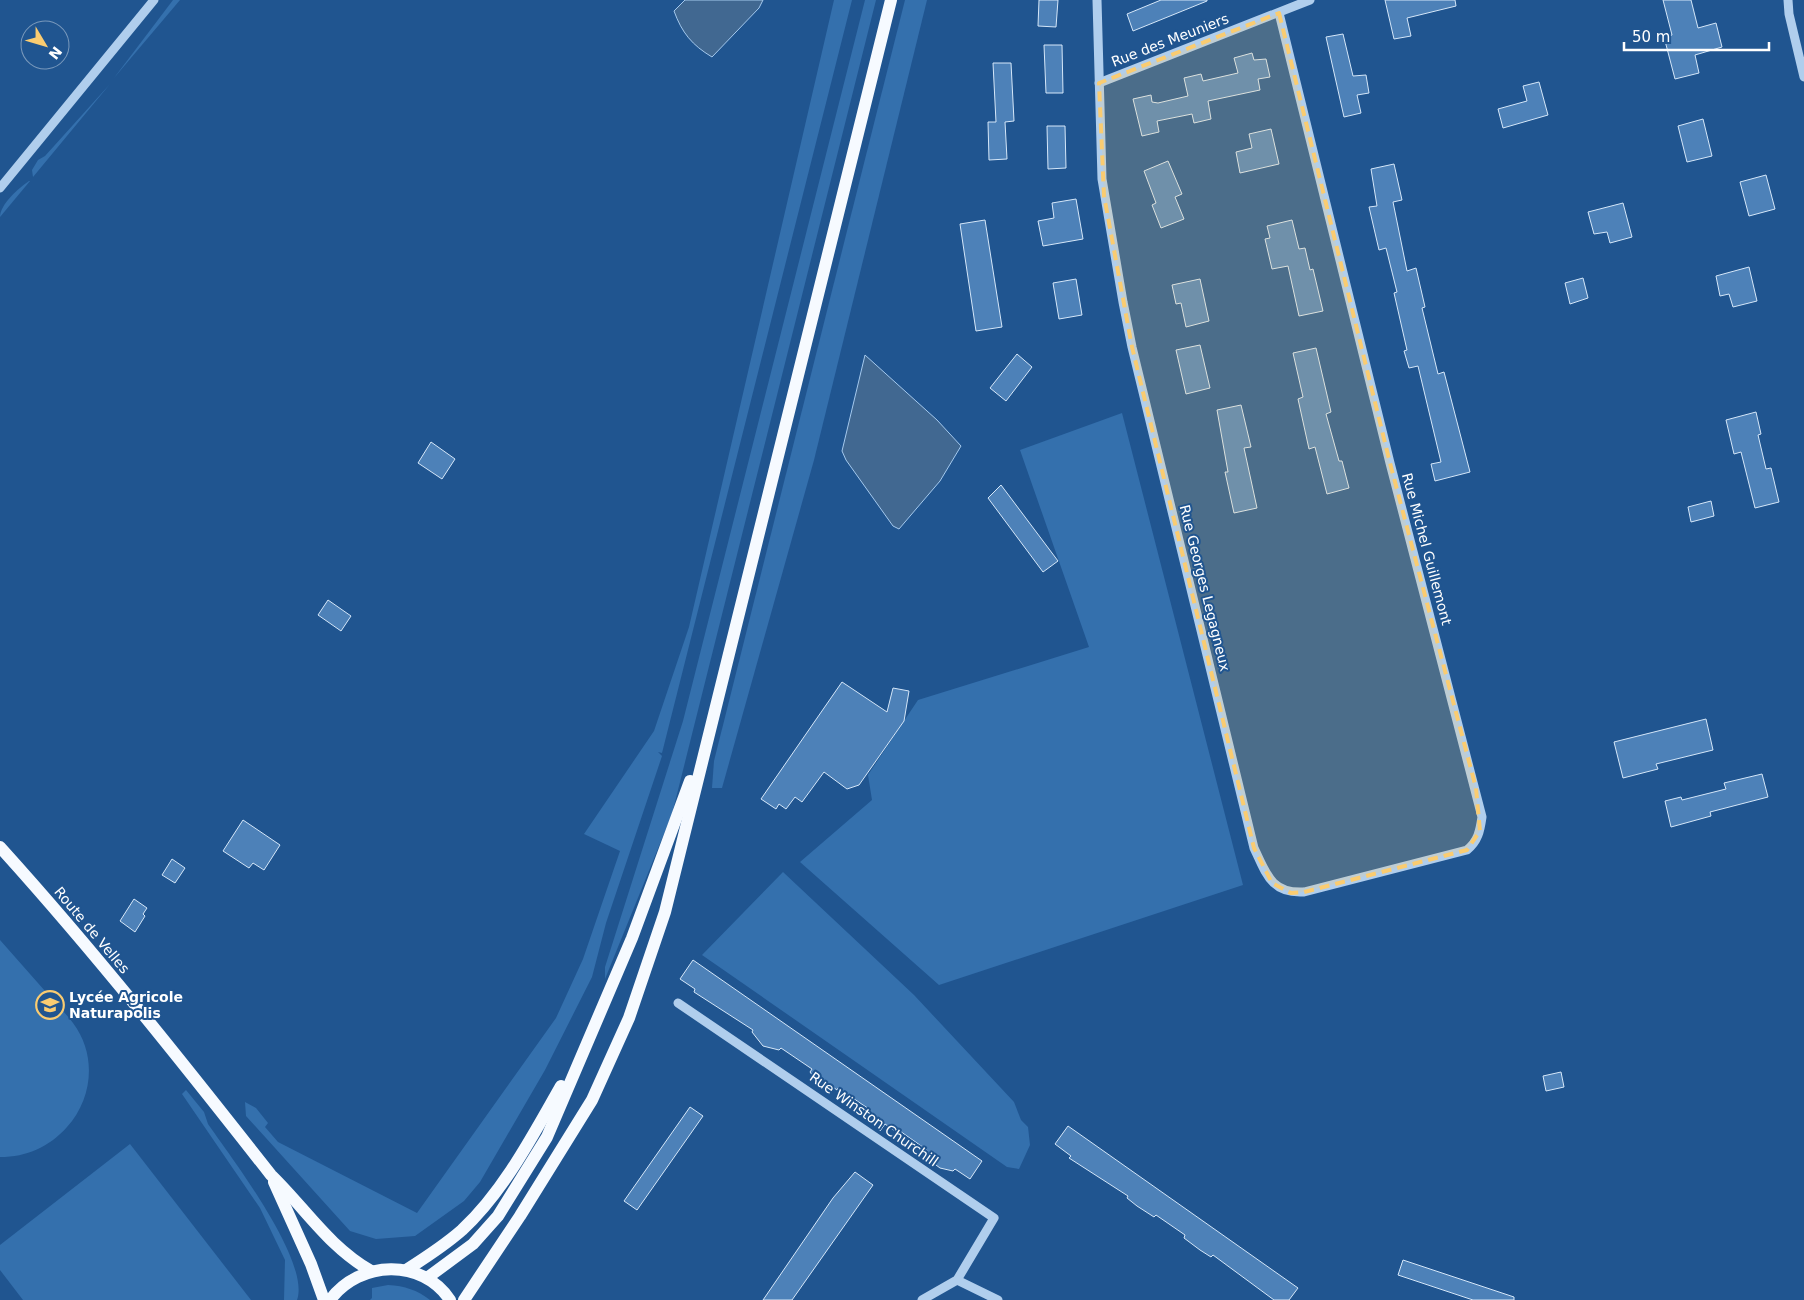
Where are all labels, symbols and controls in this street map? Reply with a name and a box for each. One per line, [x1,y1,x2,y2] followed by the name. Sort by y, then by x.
[1109,10,1231,70] street label: Rue des Meuniers
[20,20,70,70] north arrow
[1624,20,1769,52] scale bar
[1632,28,1670,46] text: 50 m
[45,43,65,63] text: N
[1399,471,1455,627] street label: Rue Michel Guillemont
[1177,503,1233,673] street label: Rue Georges Legagneux
[51,884,133,976] street label: Route de Velles
[69,989,183,1021] place label: Lycée Agricole Naturapolis
[35,990,65,1020] school or university icon: Lycée Agricole Naturapolis
[807,1069,941,1169] street label: Rue Winston Churchill

